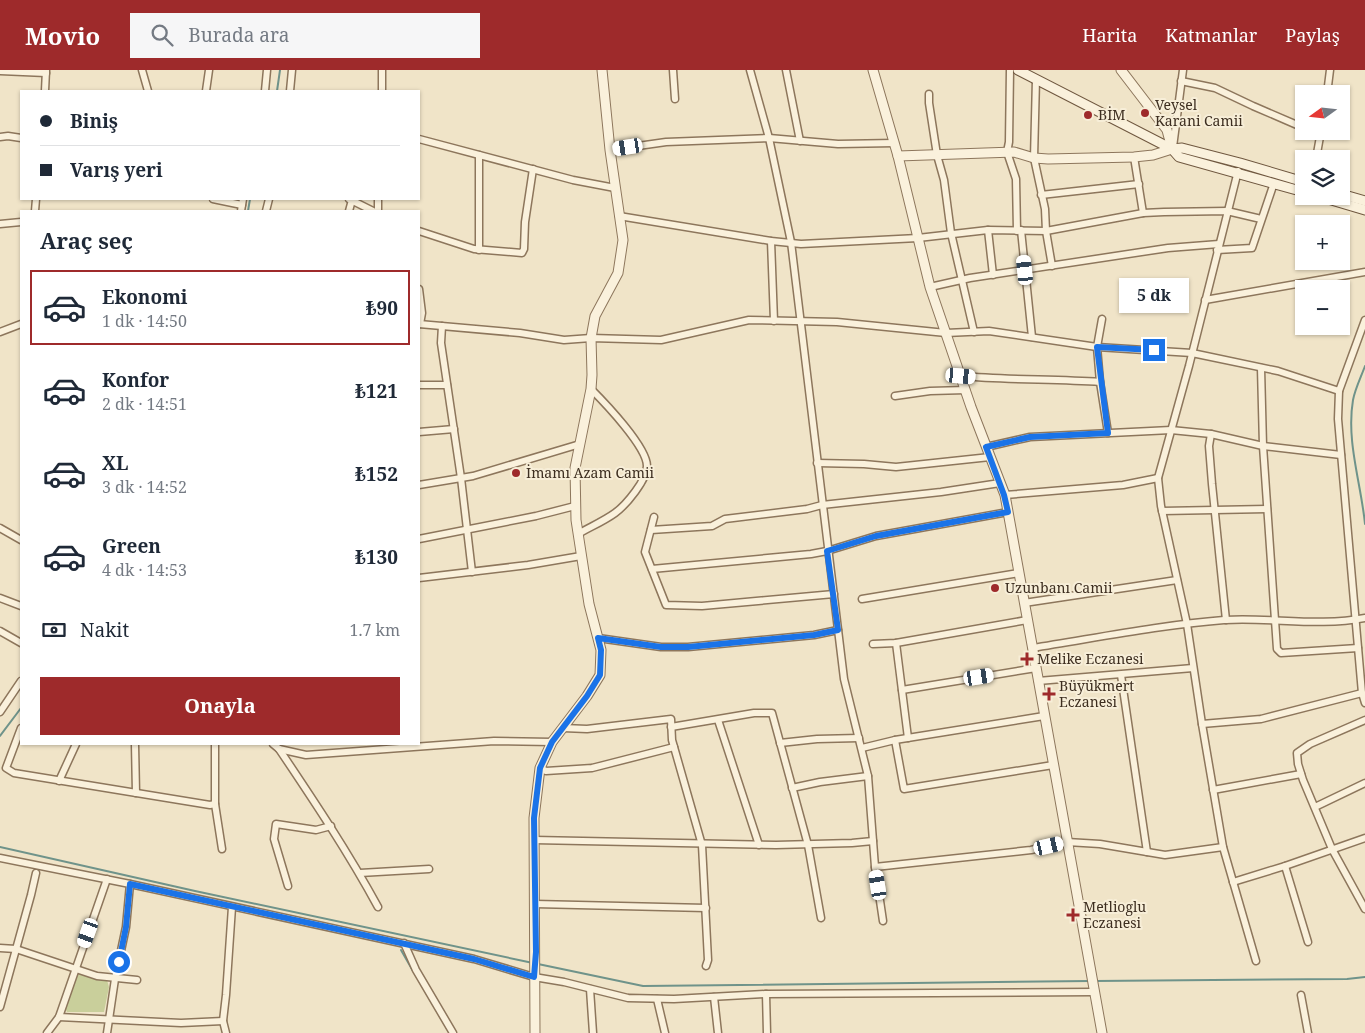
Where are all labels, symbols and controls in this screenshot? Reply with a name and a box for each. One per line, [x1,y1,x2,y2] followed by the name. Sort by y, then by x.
[130,13,480,58] search box
[25,19,100,52] text: Movio
[148,21,176,49] icon: search
[188,22,289,48] text: Burada ara
[1082,23,1137,47] text: Harita
[1165,23,1257,47] text: Katmanlar
[1285,23,1340,47] text: Paylaş
[1295,85,1350,140] north arrow
[1295,85,1350,335] map controls
[1155,95,1243,130] place label: Veysel Karani Camii
[1098,105,1125,124] place label: BİM
[1139,107,1151,119] marker: Veysel Karani Camii
[70,108,118,134] text: Biniş
[1082,109,1094,121] marker: BİM
[612,137,643,157] car
[1295,150,1350,205] button: layers
[70,157,163,183] text: Varış yeri
[1295,215,1350,270] button: +
[40,225,133,255] text: Araç seç
[1015,254,1034,286] car
[1119,278,1189,312] callout: 5 dk
[1295,280,1350,335] button: −
[102,284,188,310] text: Ekonomi
[1137,284,1171,306] text: 5 dk
[42,285,87,330] icon: car
[366,295,398,321] text: ₺90
[102,310,187,332] text: 1 dk · 14:50
[1143,339,1165,361] route end
[102,367,169,393] text: Konfor
[945,367,976,385] car
[42,368,87,413] icon: car
[355,378,398,404] text: ₺121
[102,393,187,415] text: 2 dk · 14:51
[102,450,128,476] text: XL
[42,451,87,496] icon: car
[355,461,398,487] text: ₺152
[526,463,655,482] place label: İmamı Azam Camii
[510,467,522,479] marker: İmamı Azam Camii
[102,476,187,498] text: 3 dk · 14:52
[102,533,161,559] text: Green
[42,534,87,579] icon: car
[355,544,398,570] text: ₺130
[102,559,187,581] text: 4 dk · 14:53
[1005,578,1113,597] place label: Uzunbanı Camii
[989,582,1001,594] marker: Uzunbanı Camii
[40,616,68,644] icon: cash
[80,617,129,643] text: Nakit
[349,619,400,641] text: 1.7 km
[1037,649,1144,668] place label: Melike Eczanesi
[1021,653,1033,665] marker: Melike Eczanesi
[963,667,994,687] car
[1059,676,1134,711] place label: Büyükmert Eczanesi
[40,677,400,735] button: Onayla
[1043,688,1055,700] marker: Büyükmert Eczanesi
[1032,835,1065,857] car
[868,869,887,901] car
[1083,897,1146,932] place label: Metlioglu Eczanesi
[1067,909,1079,921] marker: Metlioglu Eczanesi
[75,916,100,950] car
[108,951,130,973] route start

